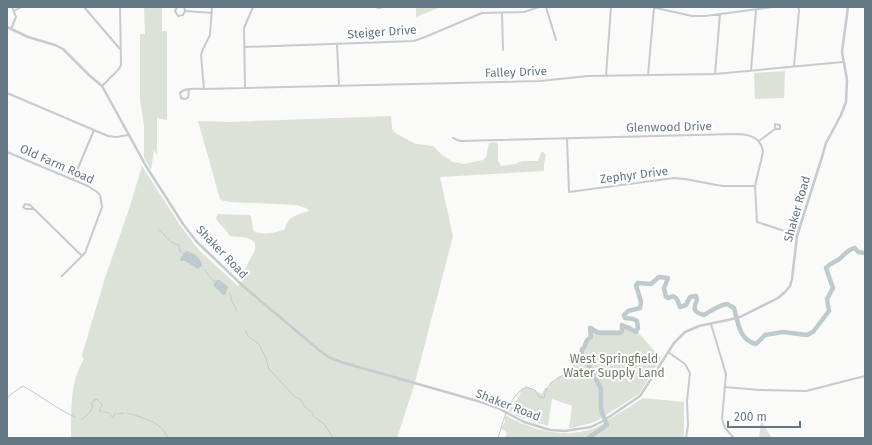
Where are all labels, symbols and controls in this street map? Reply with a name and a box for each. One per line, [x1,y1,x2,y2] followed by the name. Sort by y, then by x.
[347,23,417,41] street label: Steiger Drive
[485,64,547,80] street label: Falley Drive
[626,119,712,135] street label: Glenwood Drive
[18,141,96,187] street label: Old Farm Road
[599,164,669,186] street label: Zephyr Drive
[781,174,813,244] street label: Shaker Road
[193,223,251,281] street label: Shaker Road
[563,352,665,380] park label: West Springfield Water Supply Land
[474,386,542,424] street label: Shaker Road
[728,403,800,429] scale bar
[734,410,767,424] text: 200 m

